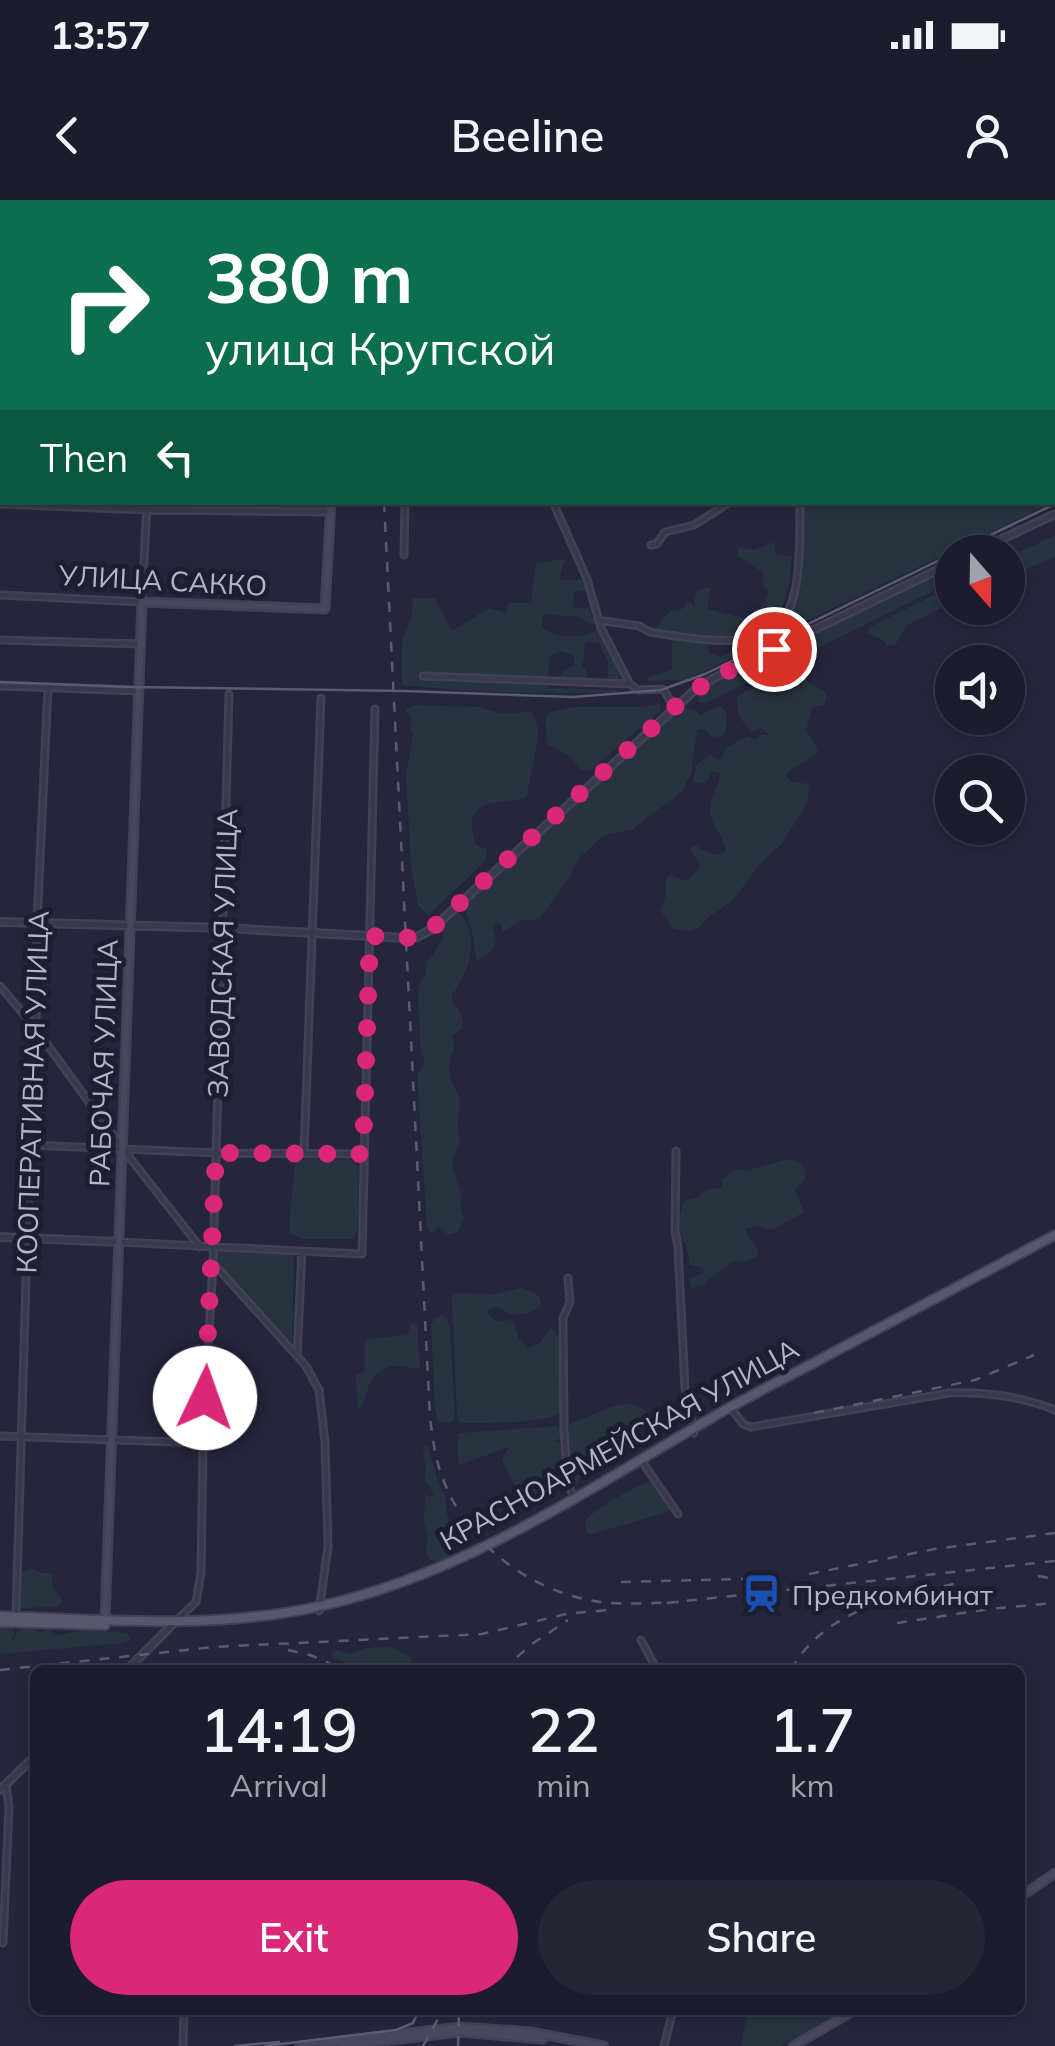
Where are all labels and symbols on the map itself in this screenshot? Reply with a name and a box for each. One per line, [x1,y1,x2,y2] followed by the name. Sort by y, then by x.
[935,535,1025,625] north arrow
[57,557,268,603] street label: УЛИЦА САККО
[732,607,817,692] pin
[199,807,245,1098] street label: ЗАВОДСКАЯ УЛИЦА
[8,910,56,1274] street label: КООПЕРАТИВНАЯ УЛИЦА
[81,938,125,1187] street label: РАБОЧАЯ УЛИЦА
[434,1330,805,1557] street label: КРАСНОАРМЕЙСКАЯ УЛИЦА
[153,1346,257,1450] position arrow
[741,1573,783,1615] station icon: Предкомбинат
[792,1577,993,1612] place label: Предкомбинат

